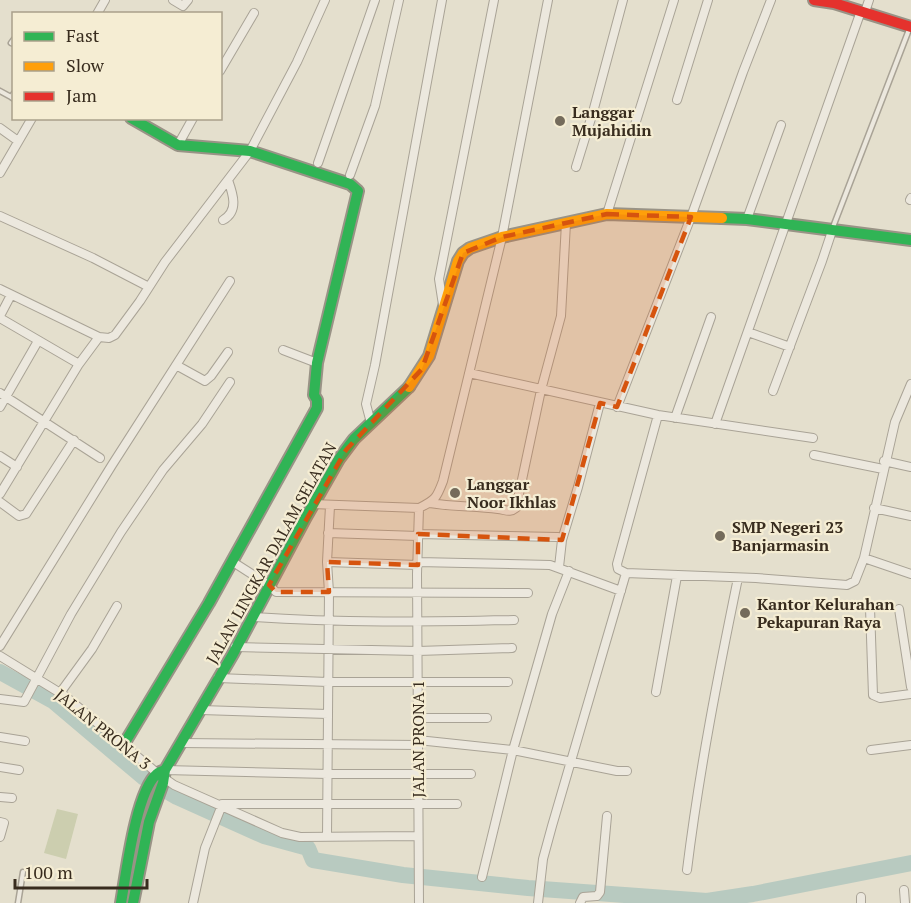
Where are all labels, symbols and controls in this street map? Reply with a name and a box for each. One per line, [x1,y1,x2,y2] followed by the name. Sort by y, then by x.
[12,12,222,120] legend
[66,23,100,47] text: Fast
[66,53,105,77] text: Slow
[66,83,97,107] text: Jam
[572,101,652,141] place label: Langgar Mujahidin
[553,114,567,128] marker: Langgar Mujahidin
[201,438,341,668] street label: JALAN LINGKAR DALAM SELATAN
[467,473,556,513] place label: Langgar Noor Ikhlas
[448,486,462,500] marker: Langgar Noor Ikhlas
[732,516,843,556] place label: SMP Negeri 23 Banjarmasin
[713,529,727,543] marker: SMP Negeri 23 Banjarmasin
[757,593,895,633] place label: Kantor Kelurahan Pekapuran Raya
[738,606,752,620] marker: Kantor Kelurahan Pekapuran Raya
[407,680,429,798] street label: JALAN PRONA 1
[50,683,156,775] street label: JALAN PRONA 3
[15,852,147,890] scale bar
[24,860,73,884] text: 100 m

